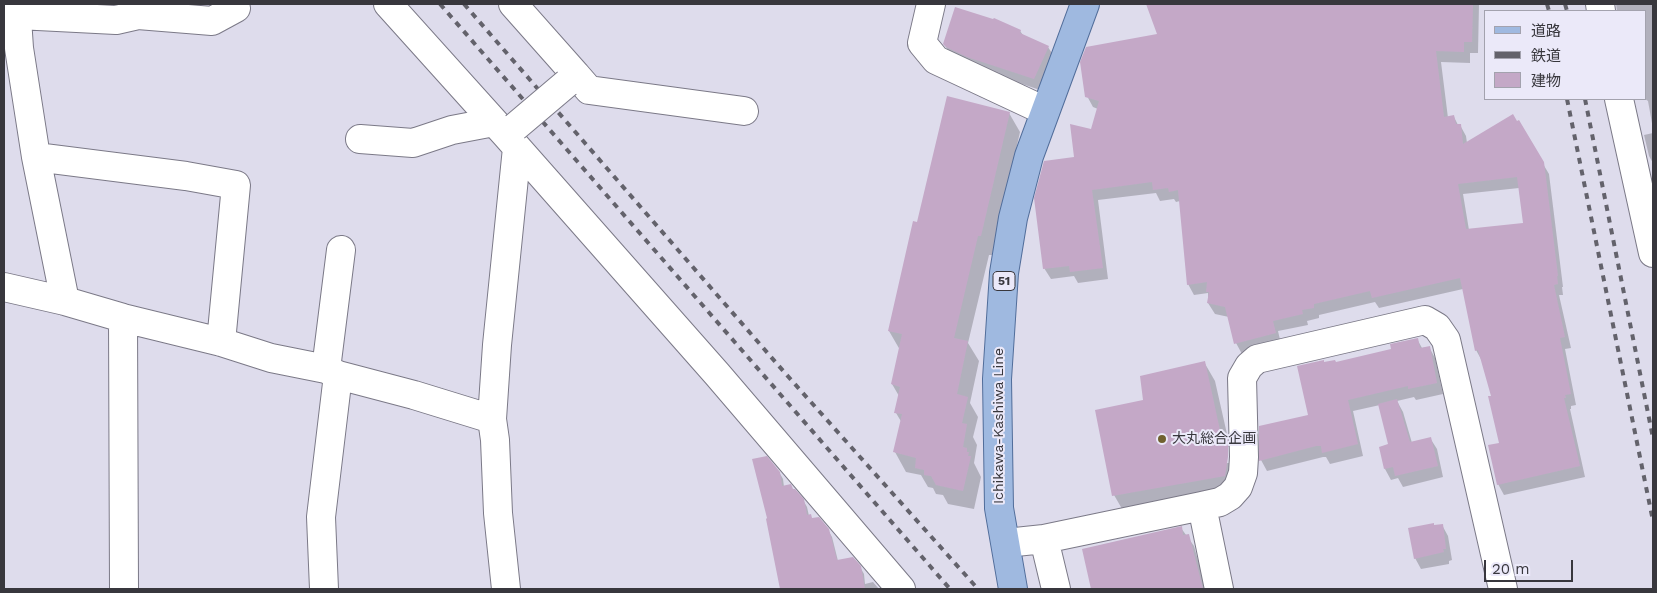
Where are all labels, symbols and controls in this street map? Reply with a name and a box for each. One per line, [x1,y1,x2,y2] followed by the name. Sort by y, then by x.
[1484,10,1647,100] legend
[1531,22,1561,40] text: 道路
[1531,47,1561,65] text: 鉄道
[1531,72,1561,90] text: 建物
[993,272,1015,290] road number: 51
[991,348,1007,504] street label: Ichikawa-Kashiwa Line
[1172,431,1256,447] place label: 大丸総合企画
[1156,433,1168,445] marker: 大丸総合企画
[1487,550,1576,582] scale bar
[1492,560,1530,578] text: 20 m

